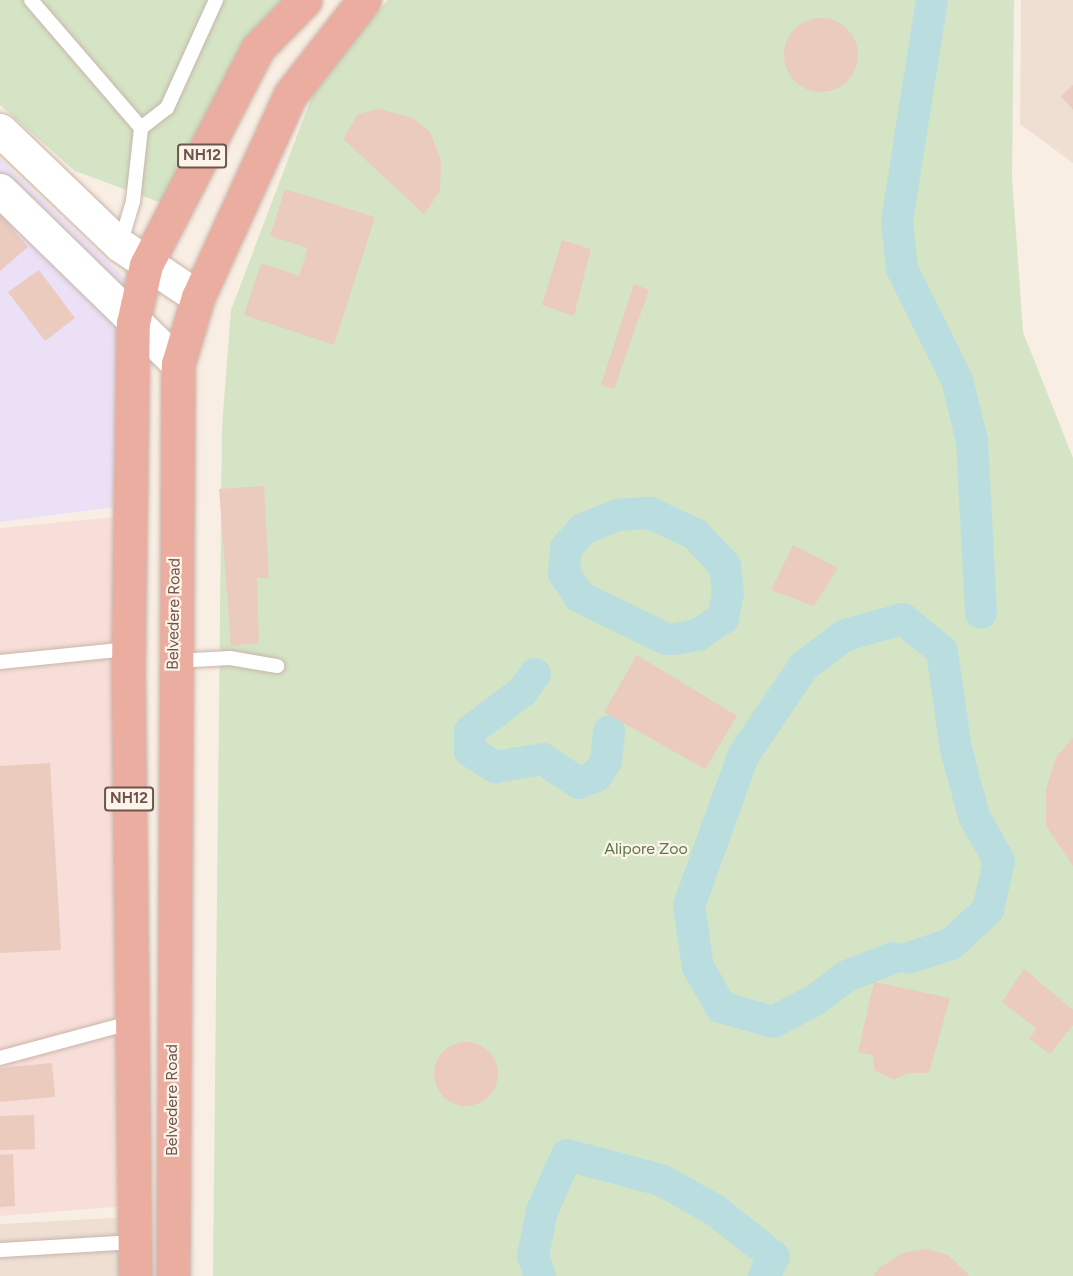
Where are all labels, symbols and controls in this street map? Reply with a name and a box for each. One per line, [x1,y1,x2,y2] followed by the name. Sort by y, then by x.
[176,144,228,168] road number: NH12
[163,558,185,670] street label: Belvedere Road
[104,787,154,811] road number: NH12
[604,839,688,859] park label: Alipore Zoo
[162,1044,182,1156] street label: Belvedere Road

